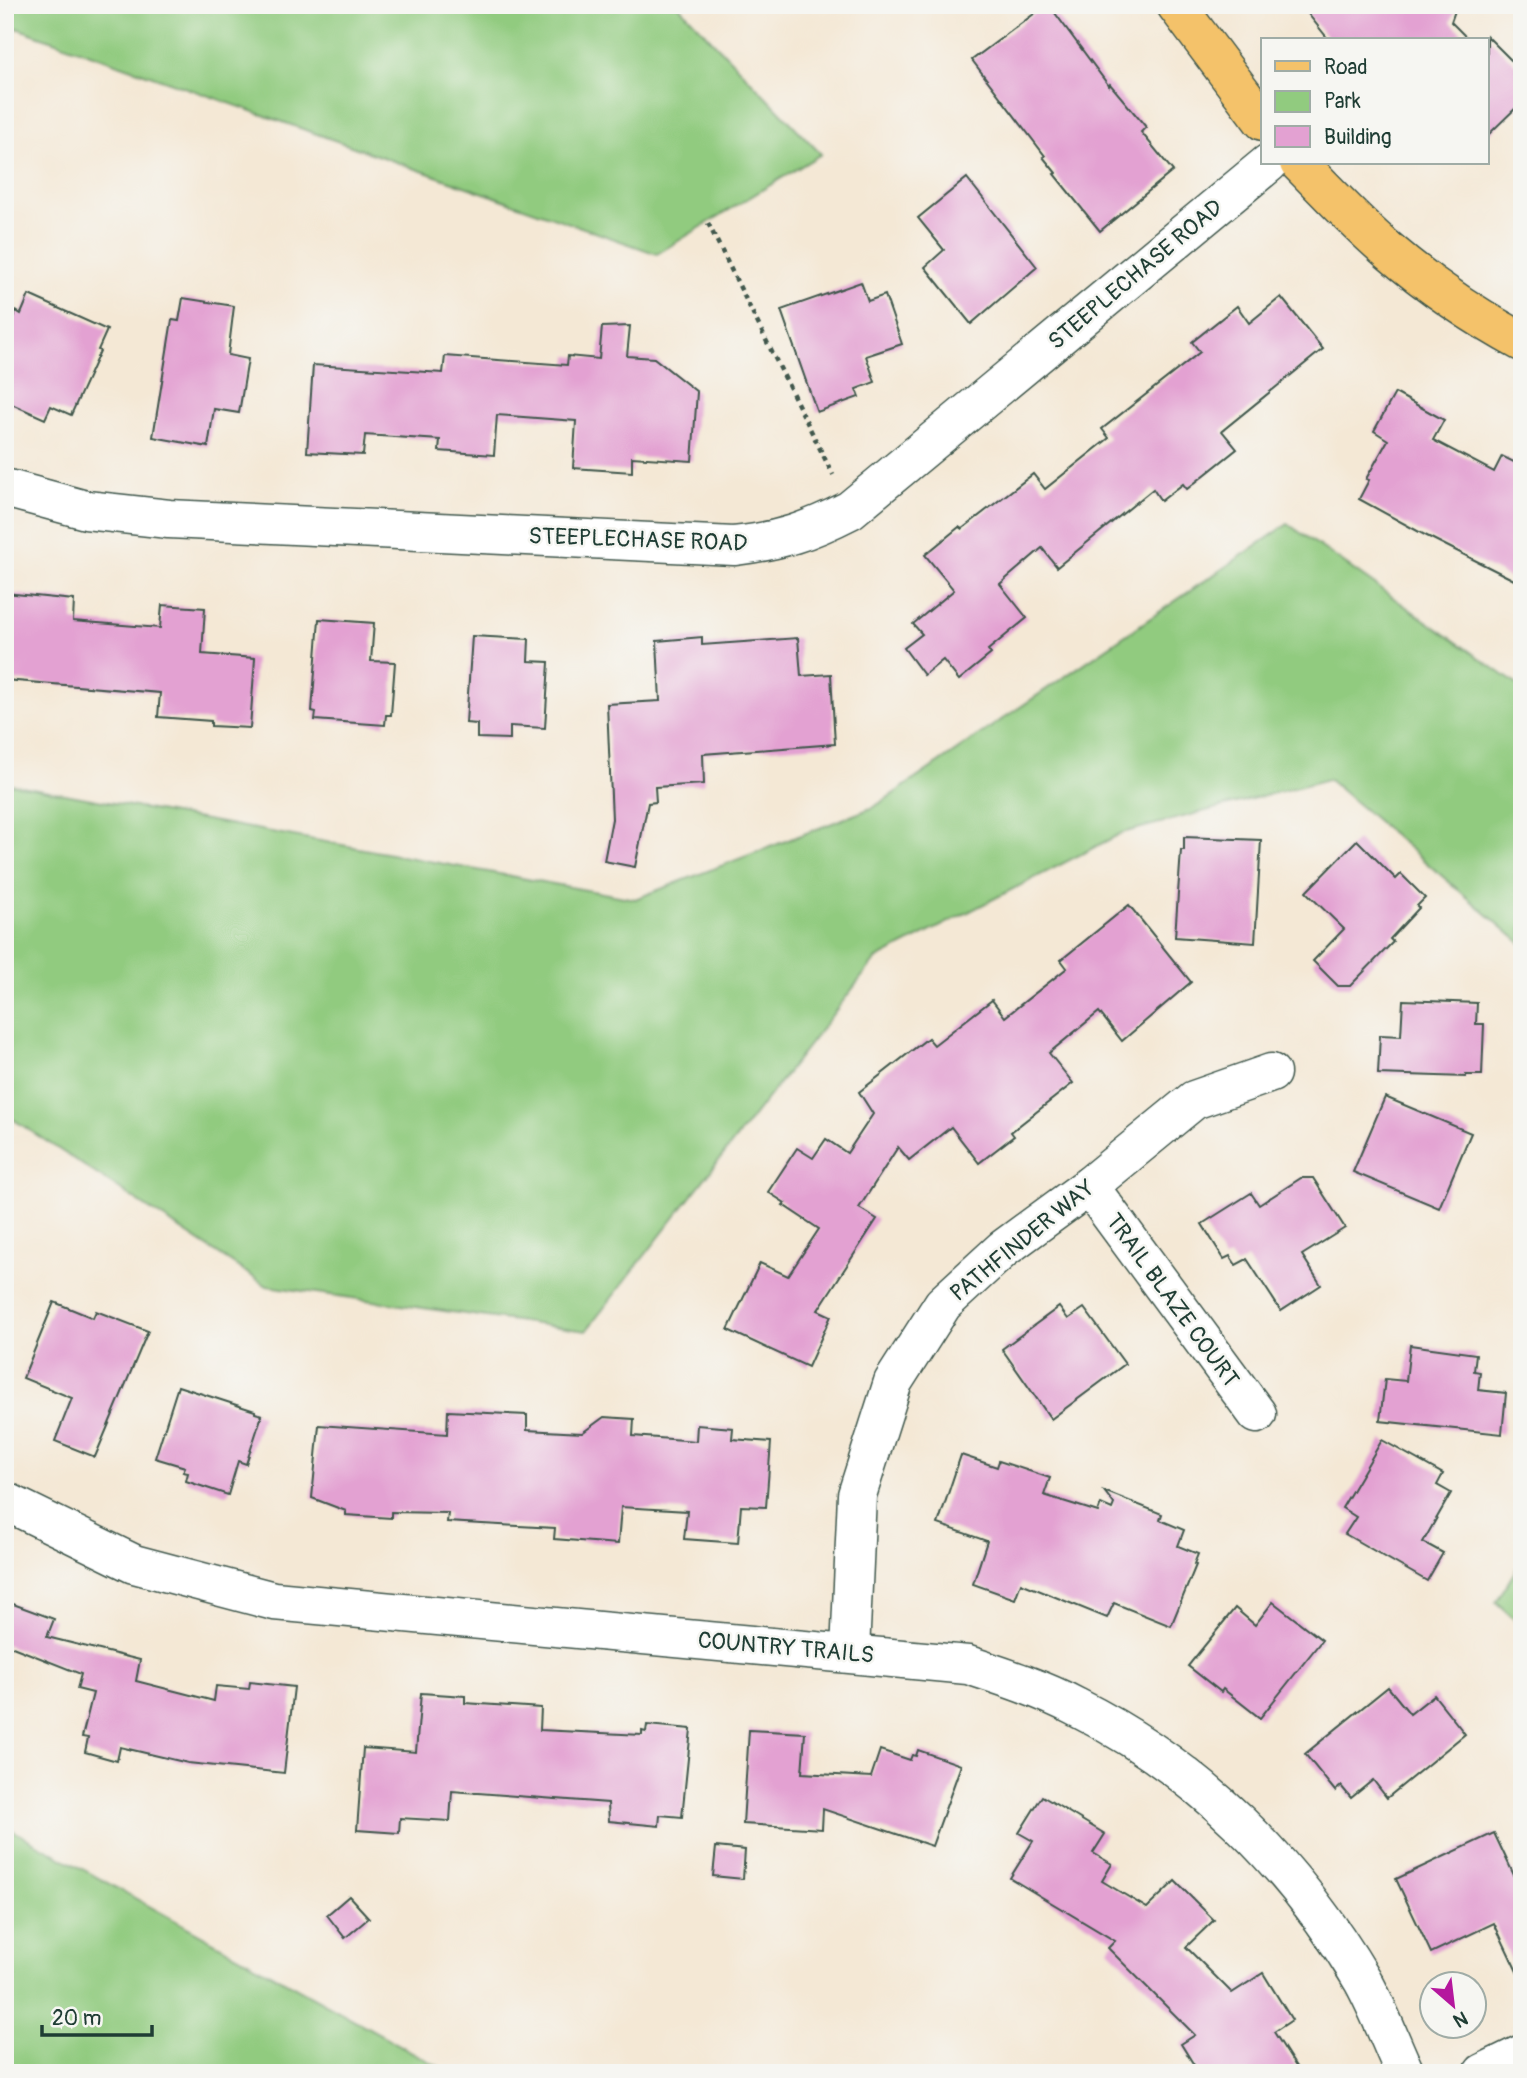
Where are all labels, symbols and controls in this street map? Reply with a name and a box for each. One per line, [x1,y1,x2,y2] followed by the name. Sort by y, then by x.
[1261,38,1488,164] legend
[1324,54,1368,81] text: Road
[1324,88,1361,115] text: Park
[1324,124,1391,151] text: Building
[1042,193,1229,356] street label: STEEPLECHASE ROAD
[528,521,748,558] street label: STEEPLECHASE ROAD
[944,1173,1100,1308] street label: PATHFINDER WAY
[1100,1208,1246,1393] street label: TRAIL BLAZE COURT
[697,1625,875,1670] street label: COUNTRY TRAILS
[1418,1969,1488,2039] north arrow
[42,1994,152,2038] scale bar
[52,2005,101,2032] text: 20 m
[1449,2006,1472,2033] text: N

